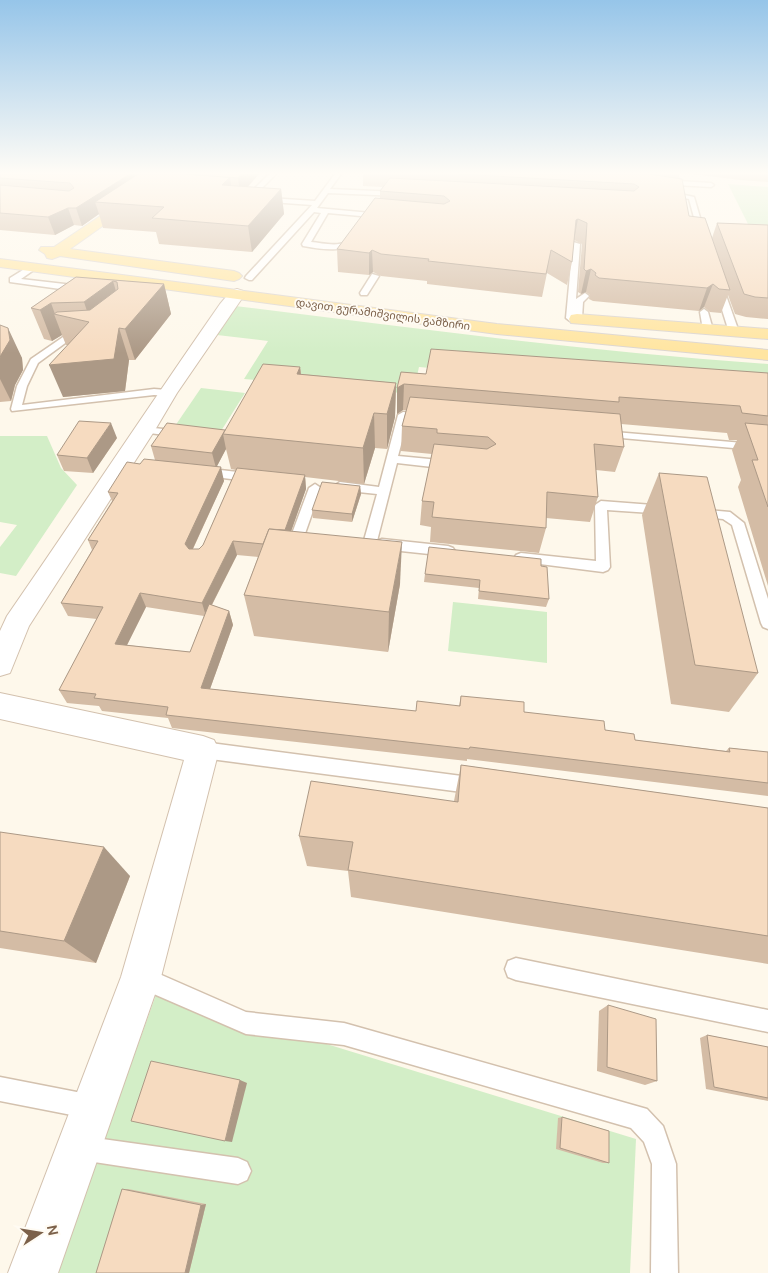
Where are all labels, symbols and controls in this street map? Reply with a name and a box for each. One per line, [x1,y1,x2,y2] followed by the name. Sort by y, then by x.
[295,295,471,333] street label: დავით გურამიშვილის გამზირი
[15,1208,65,1258] north arrow
[43,1223,63,1237] text: N

